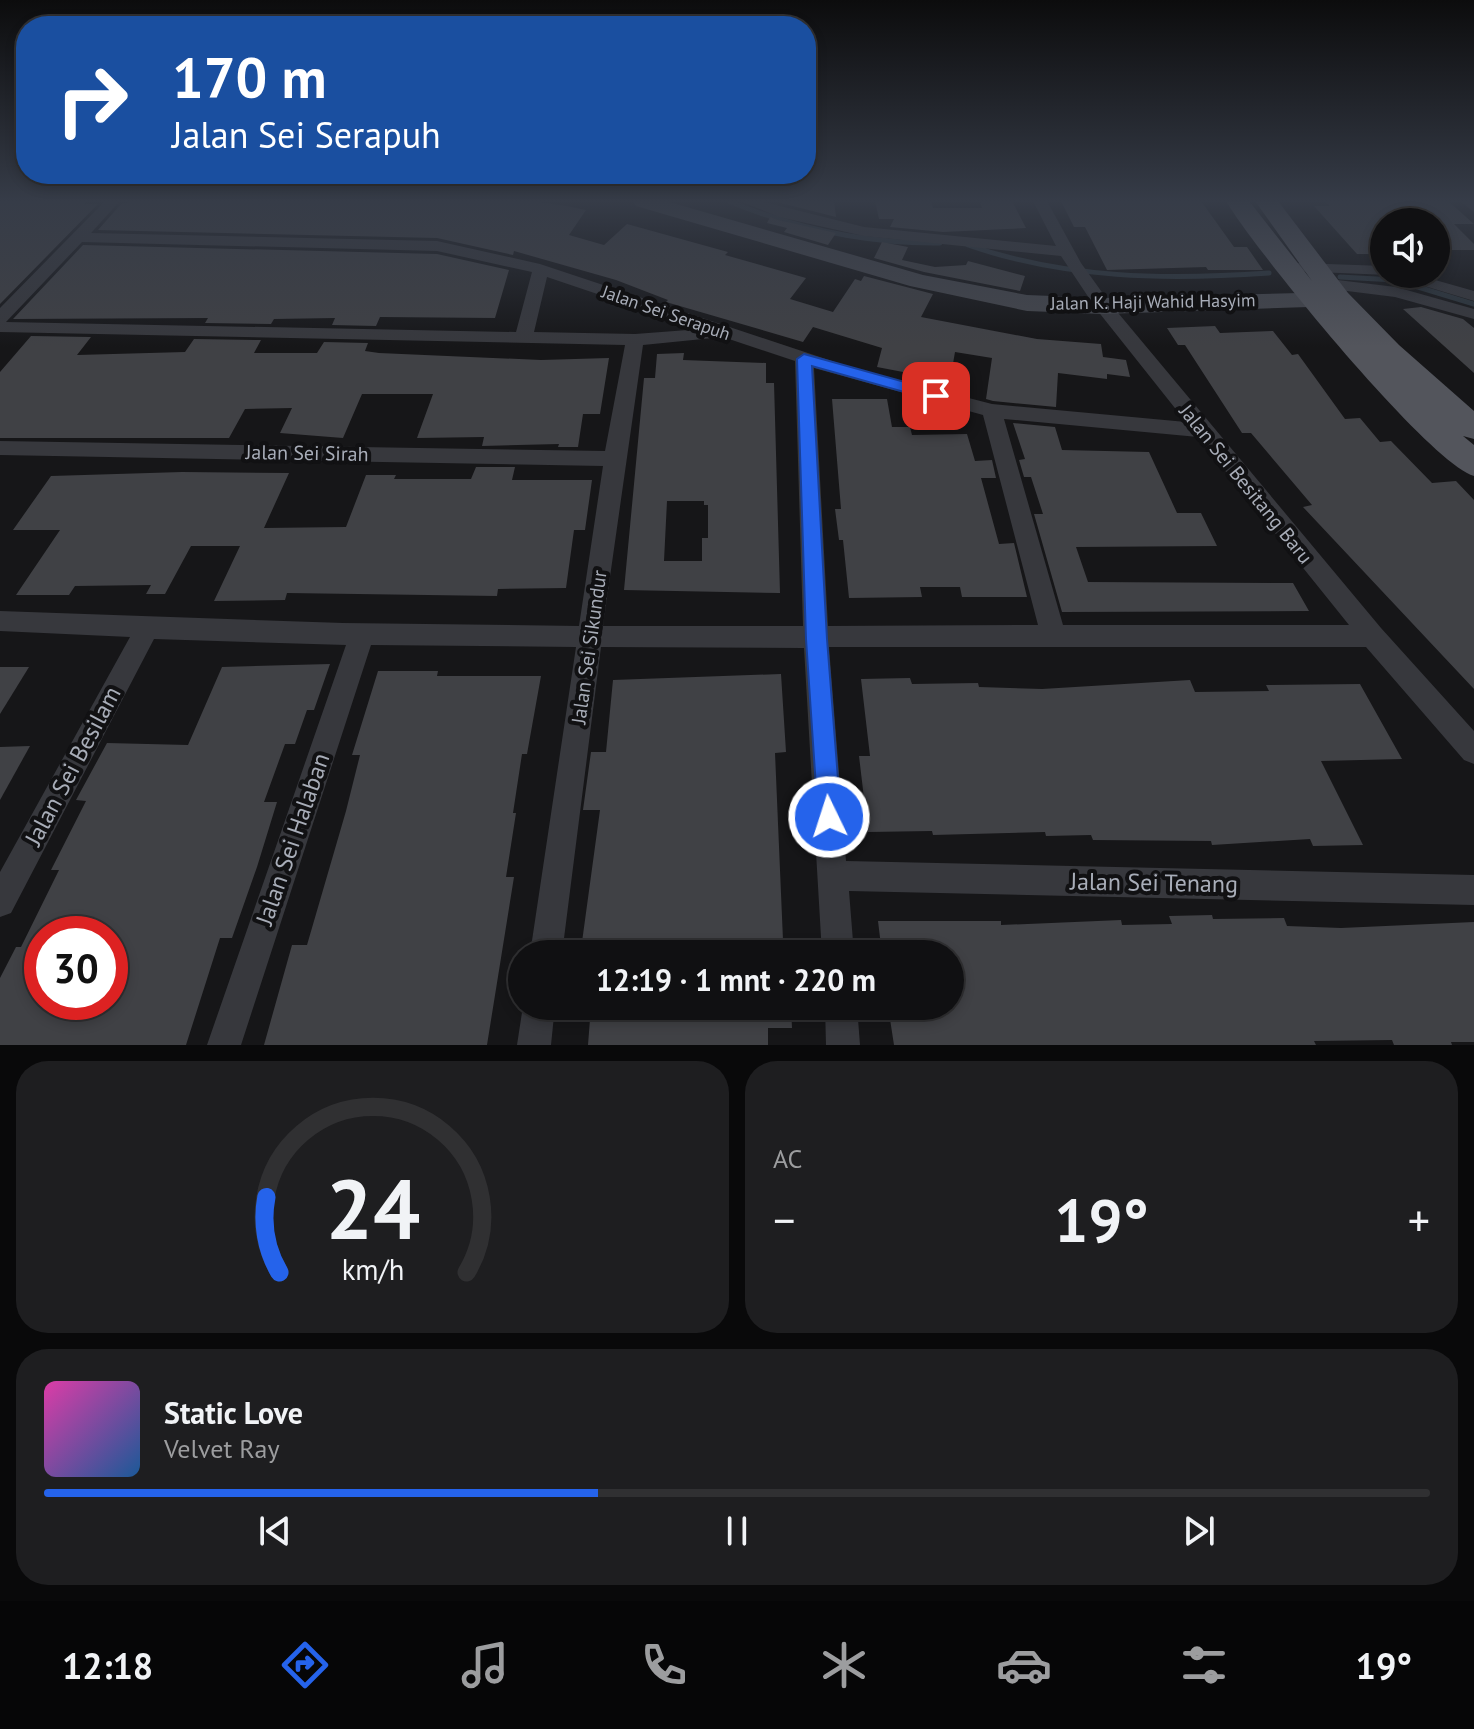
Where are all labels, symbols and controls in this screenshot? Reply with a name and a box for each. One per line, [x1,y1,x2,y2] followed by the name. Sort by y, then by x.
[172,41,327,113] text: 170 m
[40,48,144,152] icon: right
[172,111,441,158] text: Jalan Sei Serapuh
[1370,208,1450,288] map controls
[1370,208,1450,288] button: sound
[598,279,733,345] street label: Jalan Sei Serapuh
[1049,288,1256,315] street label: Jalan K. Haji Wahid Hasyim
[902,362,970,430] pin
[914,374,958,418] icon: arrive
[1173,398,1318,569] street label: Jalan Sei Besitang Baru
[244,439,369,467] street label: Jalan Sei Sirah
[565,568,613,726] street label: Jalan Sei Sikundur
[17,681,128,852] street label: Jalan Sei Besilam
[248,749,336,930] street label: Jalan Sei Halaban
[787,775,871,859] position arrow
[1069,866,1238,899] street label: Jalan Sei Tenang
[24,916,128,1020] speed limit sign: 30
[596,960,876,999] text: 12:19 · 1 mnt · 220 m
[773,1142,802,1175] text: AC
[325,1154,420,1262] text: 24
[1054,1181,1149,1259] text: 19°
[773,1191,795,1248] text: −
[1408,1191,1430,1248] text: +
[341,1251,404,1288] text: km/h
[164,1393,303,1432] text: Static Love
[164,1432,280,1465] text: Velvet Ray
[253,1509,297,1553] icon: previous
[715,1509,759,1553] icon: pause
[1177,1509,1221,1553] icon: next
[277,1637,333,1693] icon: directions
[457,1637,513,1693] icon: music
[636,1637,692,1693] icon: phone
[816,1637,872,1693] icon: climate
[996,1637,1052,1693] icon: car
[1176,1637,1232,1693] icon: filters
[62,1642,153,1689] text: 12:18
[1355,1642,1412,1689] text: 19°

